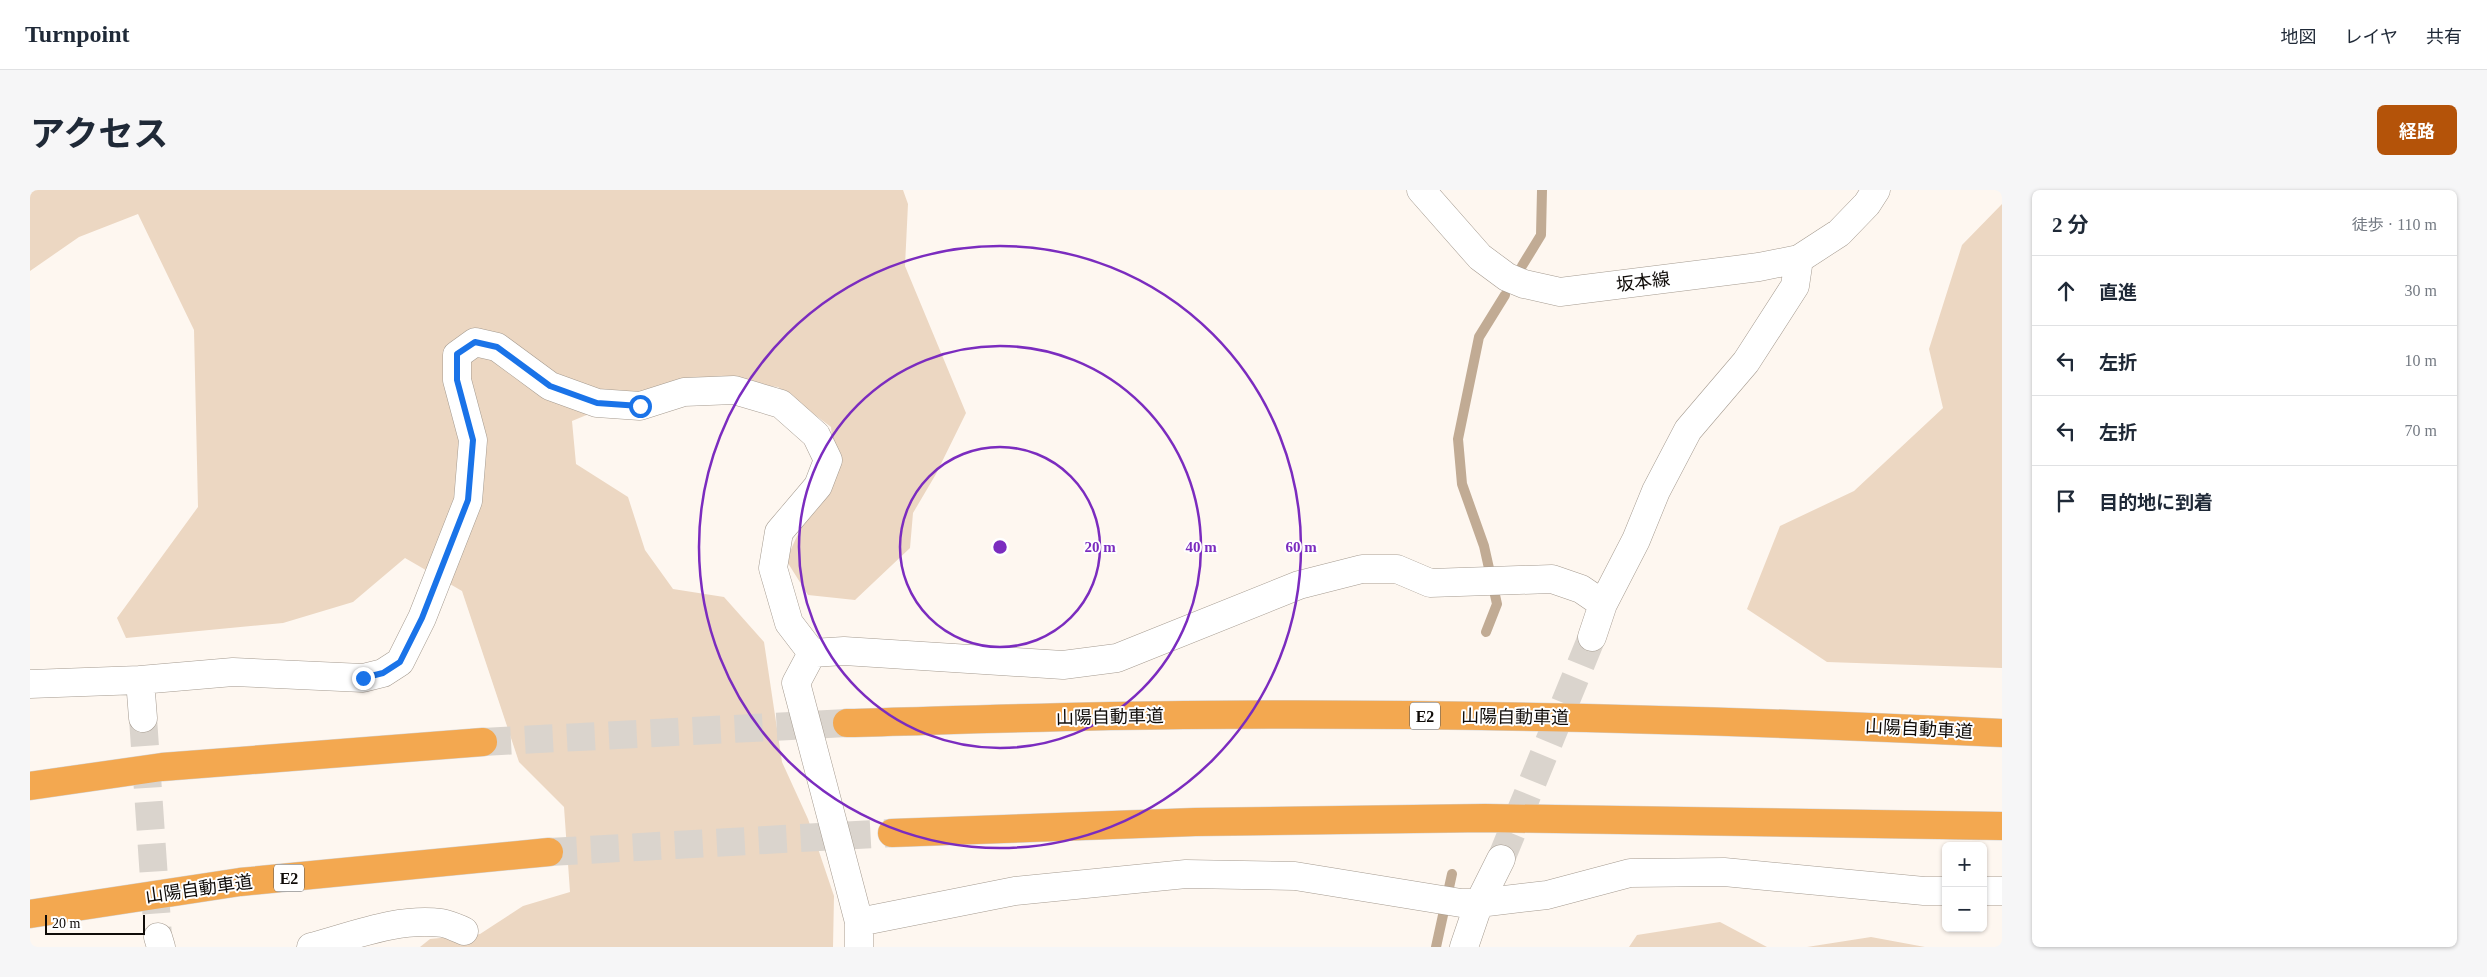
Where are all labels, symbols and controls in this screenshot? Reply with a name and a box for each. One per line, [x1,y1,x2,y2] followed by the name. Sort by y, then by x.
[25,21,130,47] text: Turnpoint
[2281,27,2317,47] text: 地図
[2345,27,2398,47] text: レイヤ
[2426,27,2462,47] text: 共有
[2377,105,2457,155] button: 経路
[30,115,168,154] text: アクセス
[2052,213,2089,237] text: 2 分
[2352,216,2437,233] text: 徒歩 · 110 m
[1615,269,1671,295] street label: 坂本線
[2052,277,2080,305] icon: ahead
[2099,282,2137,303] text: 直進
[2405,282,2437,299] text: 30 m
[2052,347,2080,375] icon: left
[2099,352,2137,373] text: 左折
[2405,352,2437,369] text: 10 m
[629,395,652,418] route start
[2052,417,2080,445] icon: left
[2099,422,2137,443] text: 左折
[2405,422,2437,439] text: 70 m
[2052,487,2080,515] icon: arrive
[2099,492,2213,513] text: 目的地に到着
[991,538,1009,556] centre of rings
[1084,539,1116,555] text: 20 m
[1185,539,1217,555] text: 40 m
[1285,539,1317,555] text: 60 m
[352,667,375,690] route end
[1410,702,1440,730] road number: E2
[1056,706,1164,728] street label: 山陽自動車道
[1461,706,1569,728] street label: 山陽自動車道
[1865,716,1973,742] street label: 山陽自動車道
[1942,842,1987,932] map controls
[1942,842,1987,887] button: +
[274,864,304,891] road number: E2
[144,872,254,906] street label: 山陽自動車道
[1942,887,1987,932] button: −
[45,912,145,935] scale bar
[52,916,80,931] text: 20 m

